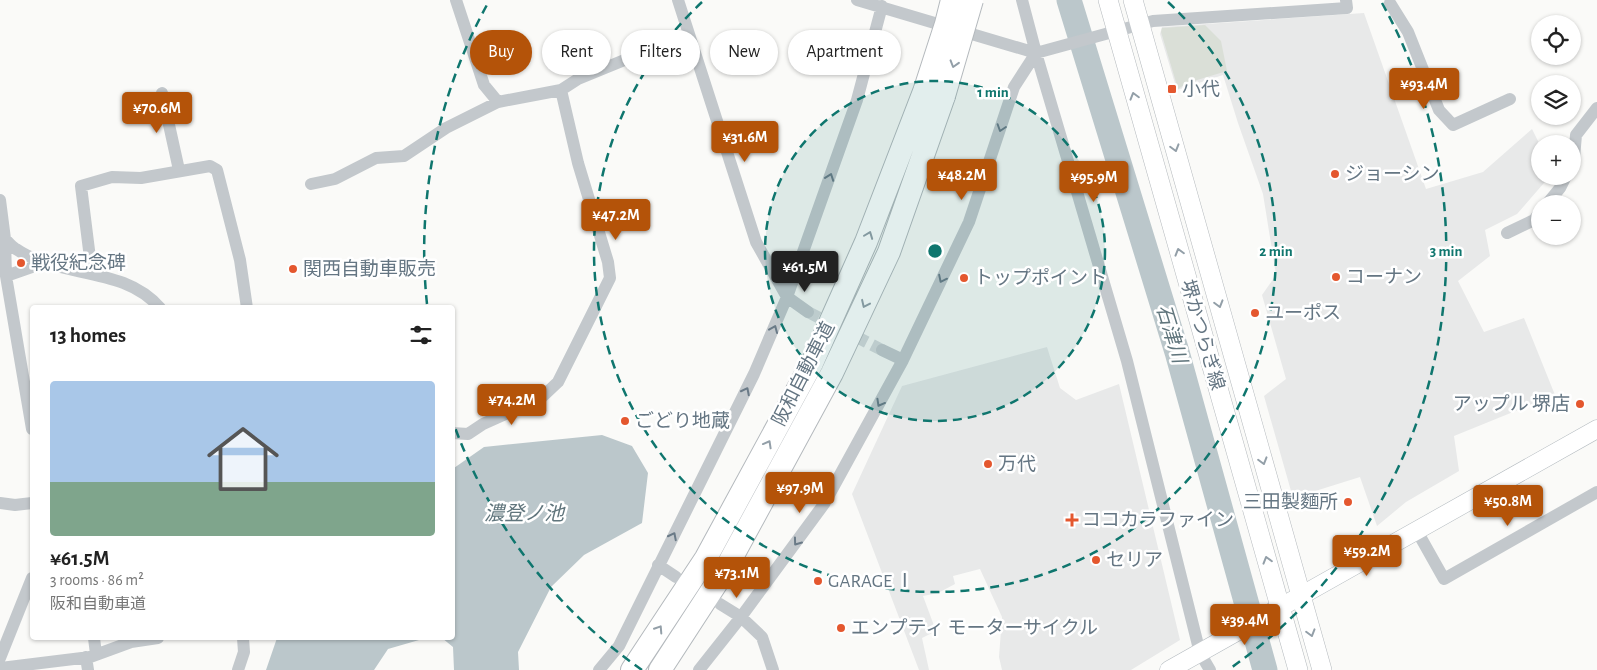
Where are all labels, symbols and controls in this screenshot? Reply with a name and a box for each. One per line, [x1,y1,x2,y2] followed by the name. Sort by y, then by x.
[1531,15,1581,245] map controls
[1531,15,1581,65] button: locate
[470,30,532,75] chip: Buy
[542,30,611,75] chip: Rent
[621,30,700,75] chip: Filters
[710,30,778,75] chip: New
[788,30,901,75] chip: Apartment
[949,59,959,67] one-way arrow
[1383,68,1465,110] pin: ¥93.4M
[1531,75,1581,125] button: layers
[1400,76,1448,92] text: ¥93.4M
[1182,79,1220,99] place label: 小代
[1166,83,1178,95] marker: 小代
[977,85,1009,100] text: 1 min
[116,92,198,134] pin: ¥70.6M
[1129,92,1140,101] one-way arrow
[133,100,181,116] text: ¥70.6M
[704,120,786,163] pin: ¥31.6M
[996,123,1006,132] one-way arrow
[722,129,768,145] text: ¥31.6M
[1531,135,1581,185] button: +
[1170,143,1180,151] one-way arrow
[921,158,1003,201] pin: ¥48.2M
[1053,160,1135,203] pin: ¥95.9M
[1345,164,1440,184] place label: ジョーシン
[938,167,986,183] text: ¥48.2M
[1329,168,1341,180] marker: ジョーシン
[1070,169,1118,185] text: ¥95.9M
[824,173,834,181] one-way arrow
[1531,195,1581,245] button: −
[575,198,657,241] pin: ¥47.2M
[592,207,640,223] text: ¥47.2M
[863,231,873,240] one-way arrow
[926,242,944,260] centre of rings
[1259,244,1293,259] text: 2 min
[1430,244,1462,259] text: 3 min
[1174,249,1184,257] one-way arrow
[764,250,846,293] pin: ¥61.5M
[31,252,126,273] place label: 戦役紀念碑
[15,257,27,269] marker: 戦役紀念碑
[303,259,436,279] place label: 関西自動車販売
[782,259,828,275] text: ¥61.5M
[287,263,299,275] marker: 関西自動車販売
[974,267,1107,288] place label: トップポイント
[1346,268,1422,287] place label: コーナン
[1330,271,1342,283] marker: コーナン
[958,272,970,284] marker: トップポイント
[938,274,948,283] one-way arrow
[1177,277,1229,392] street label: 堺かつらぎ線
[860,299,871,308] one-way arrow
[1214,300,1224,308] one-way arrow
[1153,302,1191,368] water label: 石津川
[1265,302,1341,323] place label: ユーポス
[1249,307,1261,319] marker: ユーポス
[769,318,838,429] street label: 阪和自動車道
[407,321,435,349] icon: filters
[50,325,126,346] text: 13 homes
[767,325,778,334] one-way arrow
[471,384,553,426] pin: ¥74.2M
[740,387,750,396] one-way arrow
[488,392,536,408] text: ¥74.2M
[1453,393,1570,414] place label: アップル 堺店
[876,398,886,407] one-way arrow
[1574,398,1586,410] marker: アップル 堺店
[635,410,730,431] place label: ごどり地蔵
[198,414,288,504] icon: home
[619,415,631,427] marker: ごどり地蔵
[762,441,772,450] one-way arrow
[998,454,1036,474] place label: 万代
[1257,456,1268,465] one-way arrow
[982,458,994,470] marker: 万代
[759,472,841,514] pin: ¥97.9M
[776,480,824,496] text: ¥97.9M
[1467,484,1549,527] pin: ¥50.8M
[1243,491,1338,512] place label: 三田製麵所
[1484,493,1532,509] text: ¥50.8M
[1342,496,1354,508] marker: 三田製麵所
[484,503,566,524] water label: 濃登ノ池
[1082,511,1234,530] place label: ココカラファイン
[1066,514,1078,526] marker: ココカラファイン
[667,532,677,541] one-way arrow
[1326,534,1408,577] pin: ¥59.2M
[794,536,802,545] one-way arrow
[1343,543,1391,559] text: ¥59.2M
[50,548,109,569] text: ¥61.5M
[1106,551,1163,570] place label: セリア
[1090,554,1102,566] marker: セリア
[696,556,778,599] pin: ¥73.1M
[1262,557,1272,565] one-way arrow
[715,565,759,581] text: ¥73.1M
[50,572,144,588] text: 3 rooms · 86 m²
[828,572,914,591] place label: GARAGE Ⅰ
[812,575,824,587] marker: GARAGE Ⅰ
[50,596,146,612] text: 阪和自動車道
[1204,604,1286,646] pin: ¥39.4M
[1221,612,1269,628] text: ¥39.4M
[851,618,1098,638] place label: エンプティ モーターサイクル
[835,622,847,634] marker: エンプティ モーターサイクル
[653,626,662,635] one-way arrow
[1306,628,1316,636] one-way arrow

